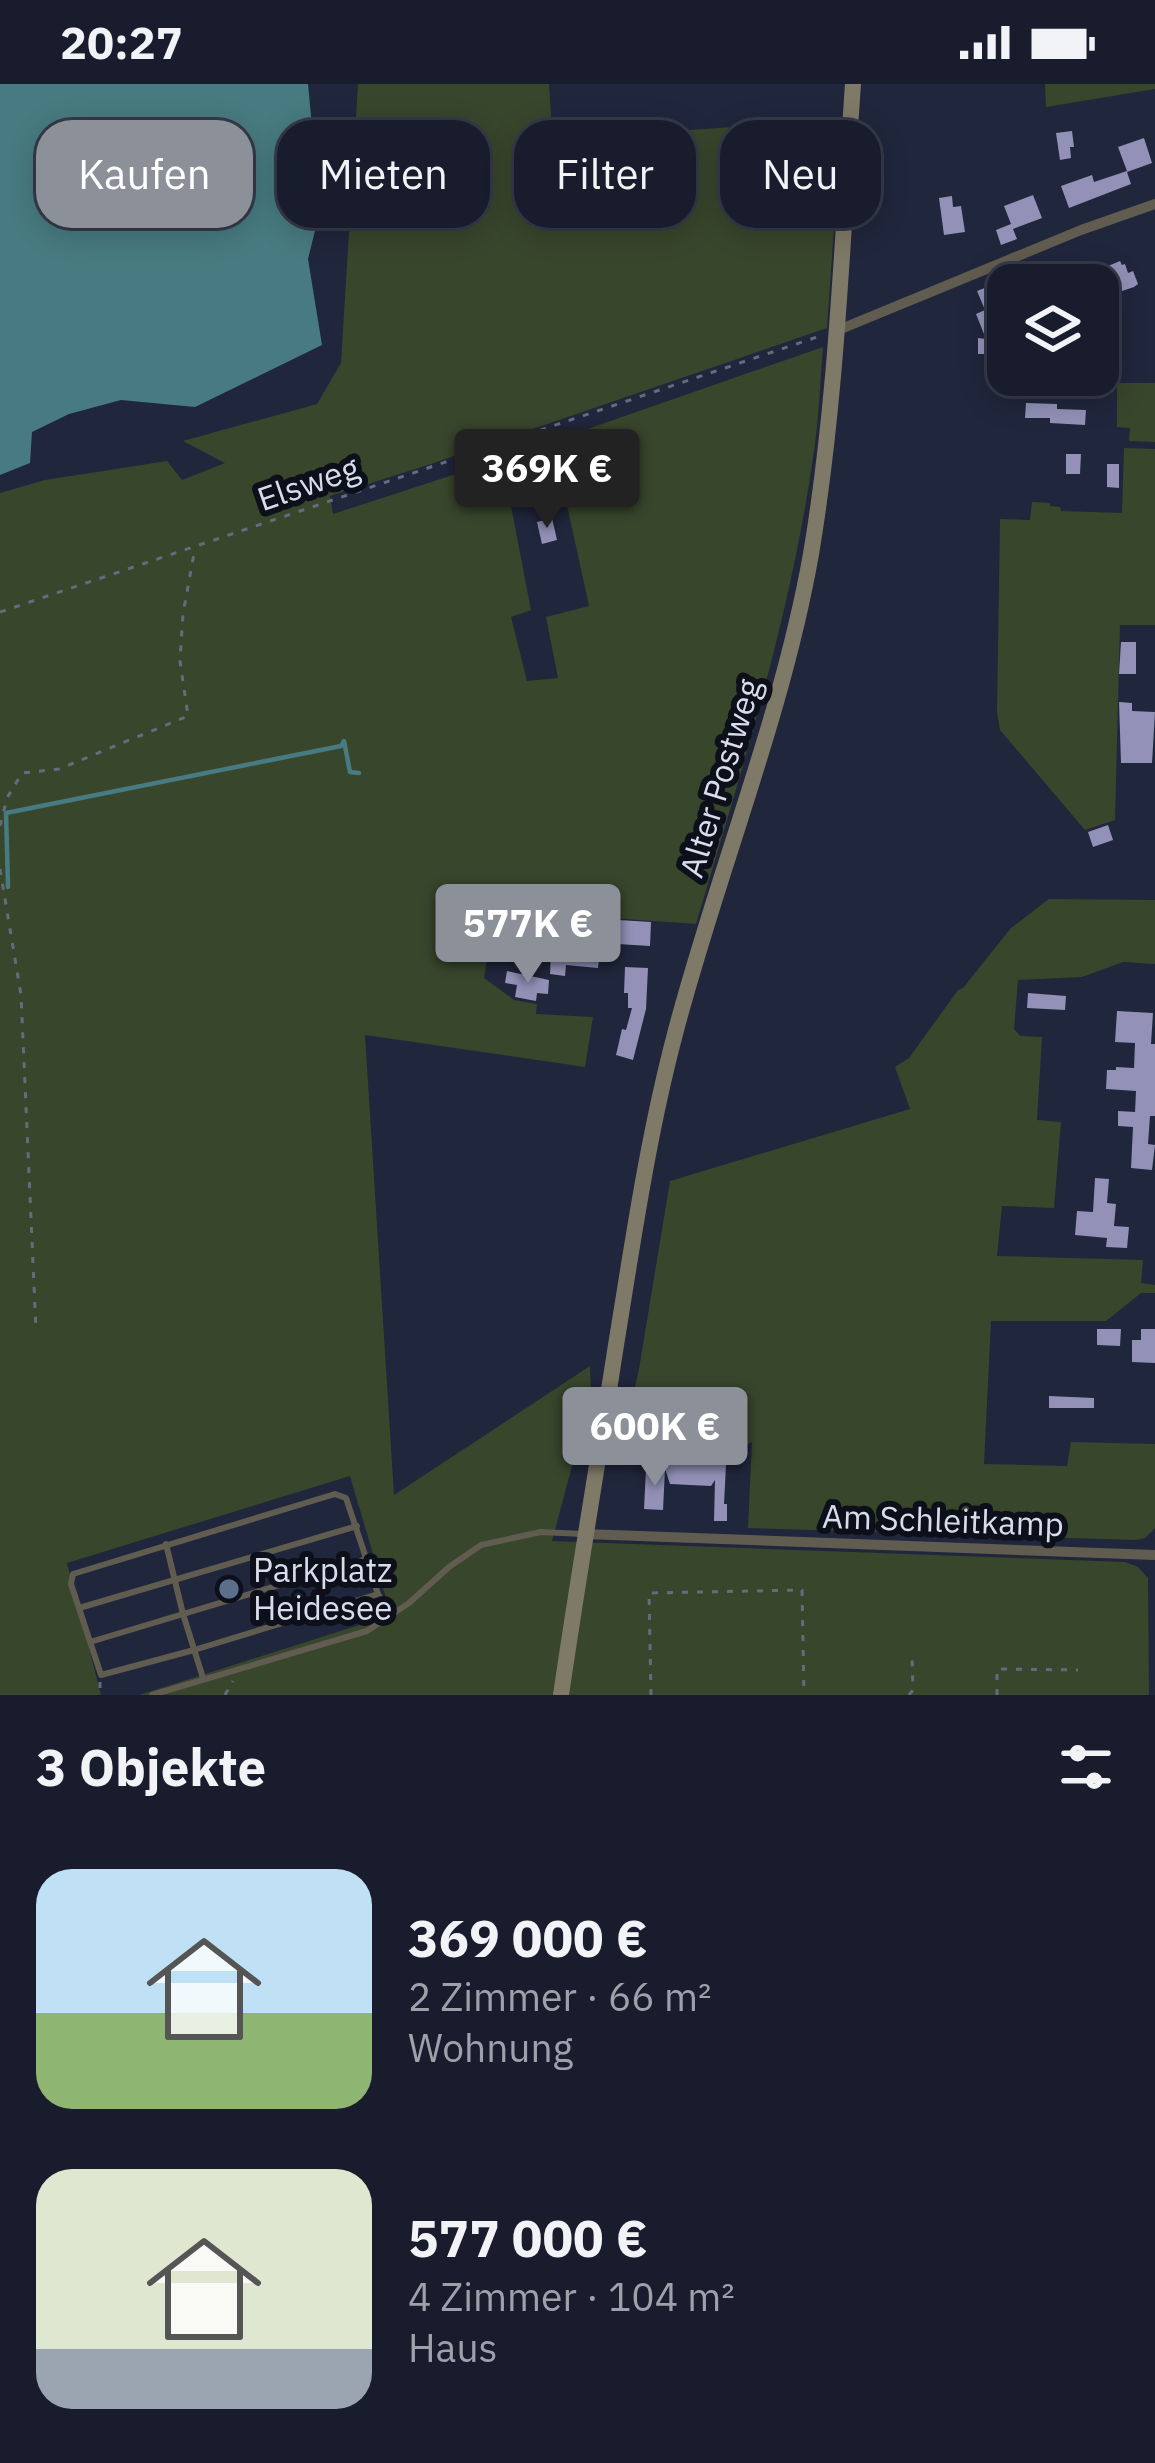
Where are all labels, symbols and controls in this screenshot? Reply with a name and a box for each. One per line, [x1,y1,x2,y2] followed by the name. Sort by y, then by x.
[60,13,183,71] text: 20:27
[36,120,253,228] chip: Kaufen
[277,120,490,228] chip: Mieten
[514,120,696,228] chip: Filter
[720,120,881,228] chip: Neu
[987,264,1119,396] map controls
[987,264,1119,396] button: layers
[449,429,645,531] pin: 369K €
[481,442,613,493] text: 369K €
[251,445,365,520] street label: Elsweg
[669,673,770,882] street label: Alter Postweg
[430,884,626,986] pin: 577K €
[462,897,594,948] text: 577K €
[557,1387,753,1489] pin: 600K €
[589,1400,721,1451] text: 600K €
[821,1494,1065,1545] street label: Am Schleitkamp
[253,1548,392,1629] place label: Parkplatz Heidesee
[216,1576,242,1602] marker: Parkplatz Heidesee
[36,1734,266,1800] text: 3 Objekte
[1053,1734,1119,1800] icon: filters
[408,1905,648,1971] text: 369 000 €
[132,1917,276,2061] icon: home
[408,1971,711,2022] text: 2 Zimmer · 66 m²
[408,2022,573,2073] text: Wohnung
[408,2205,648,2271] text: 577 000 €
[132,2217,276,2361] icon: home
[408,2271,735,2322] text: 4 Zimmer · 104 m²
[408,2322,498,2373] text: Haus

